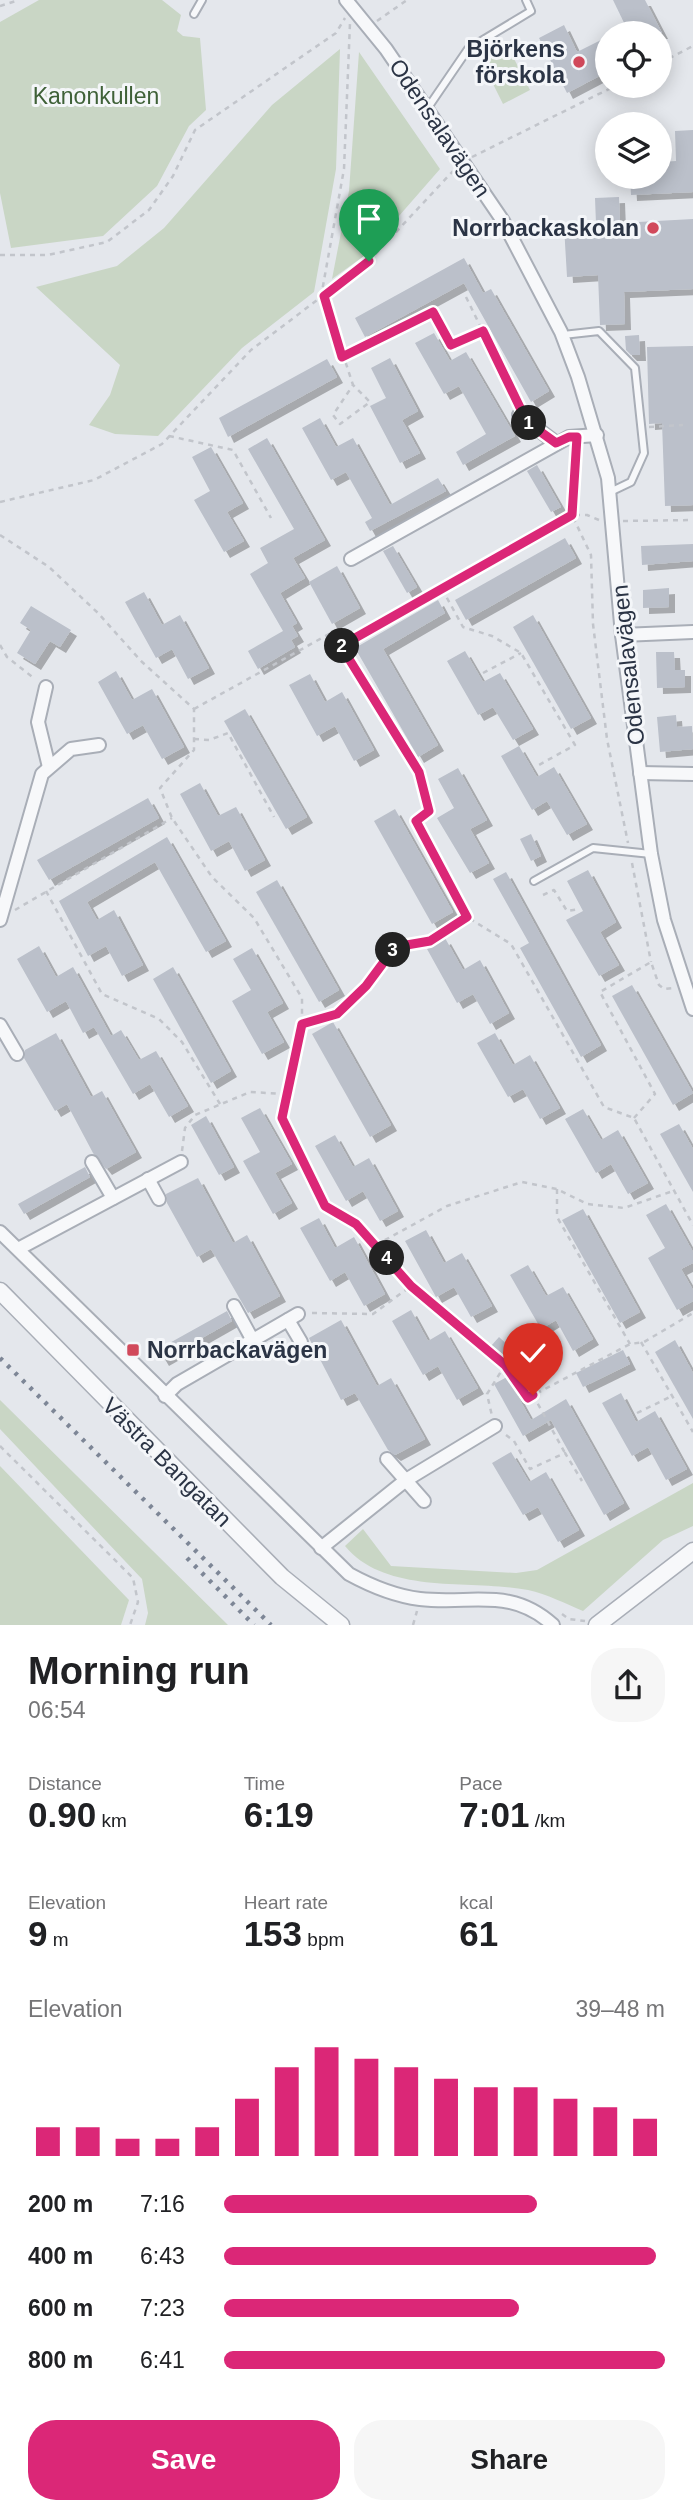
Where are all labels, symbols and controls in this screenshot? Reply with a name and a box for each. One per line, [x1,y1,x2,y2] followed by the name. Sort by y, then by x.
[595,21,672,189] map controls
[595,21,672,98] button: locate
[467,36,565,88] place label: Björkens förskola
[384,54,496,202] street label: Odensalavägen
[571,54,587,70] marker: Björkens förskola
[33,83,159,109] park label: Kanonkullen
[595,112,672,189] button: layers
[339,189,399,261] pin
[350,200,388,238] icon: arrive
[452,215,639,241] place label: Norrbackaskolan
[645,220,661,236] marker: Norrbackaskolan
[512,406,546,440] pin: 1
[523,412,534,433] text: 1
[607,584,649,746] street label: Odensalavägen
[324,628,360,664] pin: 2
[336,635,347,656] text: 2
[376,932,410,968] pin: 3
[387,939,398,960] text: 3
[370,1240,404,1276] pin: 4
[381,1247,392,1268] text: 4
[503,1323,563,1395] pin
[514,1334,552,1372] icon: check
[147,1337,327,1363] place label: Norrbackavägen
[125,1342,141,1358] marker: Norrbackavägen
[97,1392,237,1532] street label: Västra Bangatan
[591,1648,665,1722] button: share
[28,1650,250,1692] text: Morning run
[28,1697,86,1723] text: 06:54
[28,1773,102,1794] text: Distance
[244,1773,285,1794] text: Time
[459,1773,503,1794] text: Pace
[28,1795,96,1834] text: 0.90
[244,1795,314,1834] text: 6:19
[459,1795,529,1834] text: 7:01
[96,1810,127,1831] text: km
[529,1810,565,1831] text: /km
[28,1892,106,1913] text: Elevation
[244,1892,328,1913] text: Heart rate
[459,1892,493,1913] text: kcal
[28,1914,47,1953] text: 9
[244,1914,302,1953] text: 153
[459,1914,498,1953] text: 61
[47,1929,69,1950] text: m
[302,1929,344,1950] text: bpm
[28,1996,123,2022] text: Elevation
[575,1996,665,2022] text: 39–48 m
[28,2191,93,2217] text: 200 m
[140,2191,185,2217] text: 7:16
[28,2243,93,2269] text: 400 m
[140,2243,185,2269] text: 6:43
[28,2295,93,2321] text: 600 m
[140,2295,185,2321] text: 7:23
[28,2347,93,2373] text: 800 m
[140,2347,185,2373] text: 6:41
[28,2420,340,2500] button: Save
[354,2420,665,2500] button: Share

